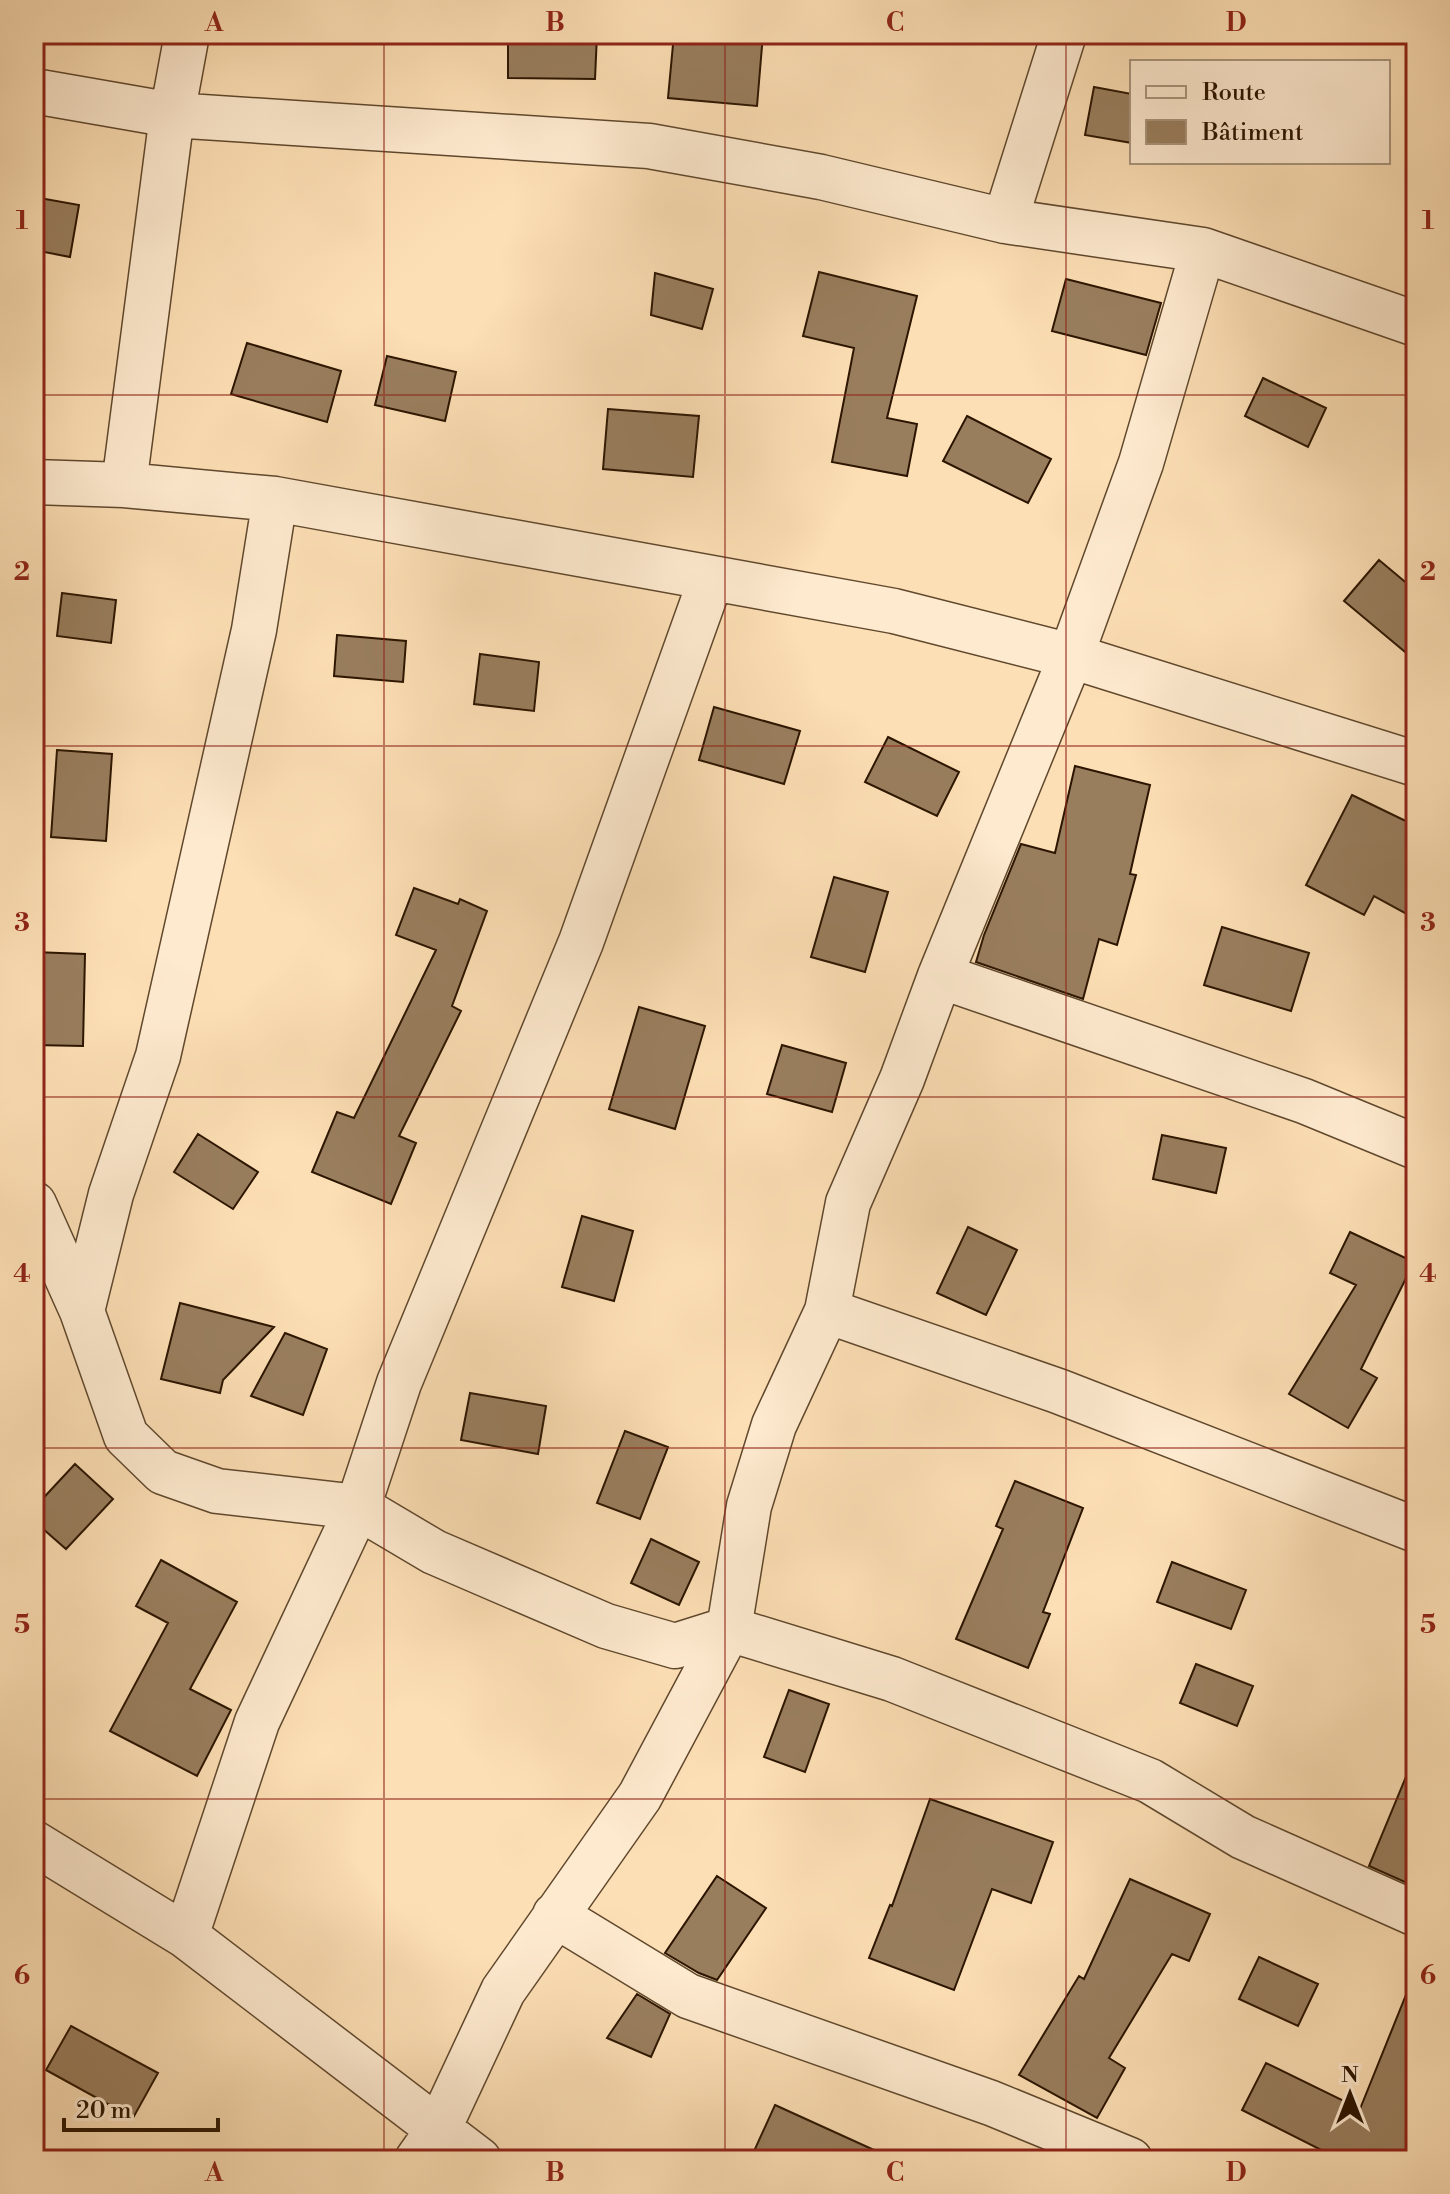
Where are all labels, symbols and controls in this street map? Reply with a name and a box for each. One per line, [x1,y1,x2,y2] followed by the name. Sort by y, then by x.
[204,7,224,39] text: A
[545,7,565,39] text: B
[886,7,904,39] text: C
[1226,7,1246,39] text: D
[1130,60,1390,164] legend
[1202,78,1266,108] text: Route
[1201,118,1304,148] text: Bâtiment
[16,205,29,237] text: 1
[1422,205,1435,237] text: 1
[14,556,30,588] text: 2
[1420,556,1436,588] text: 2
[14,907,30,939] text: 3
[1420,907,1436,939] text: 3
[13,1258,31,1290] text: 4
[1419,1258,1437,1290] text: 4
[14,1609,30,1641] text: 5
[1420,1609,1436,1641] text: 5
[14,1960,30,1992] text: 6
[1420,1960,1436,1992] text: 6
[1310,2054,1390,2134] north arrow
[1341,2062,1359,2089] text: N
[64,2082,218,2132] scale bar
[76,2096,132,2126] text: 20 m
[204,2157,224,2189] text: A
[545,2157,565,2189] text: B
[886,2157,904,2189] text: C
[1226,2157,1246,2189] text: D

